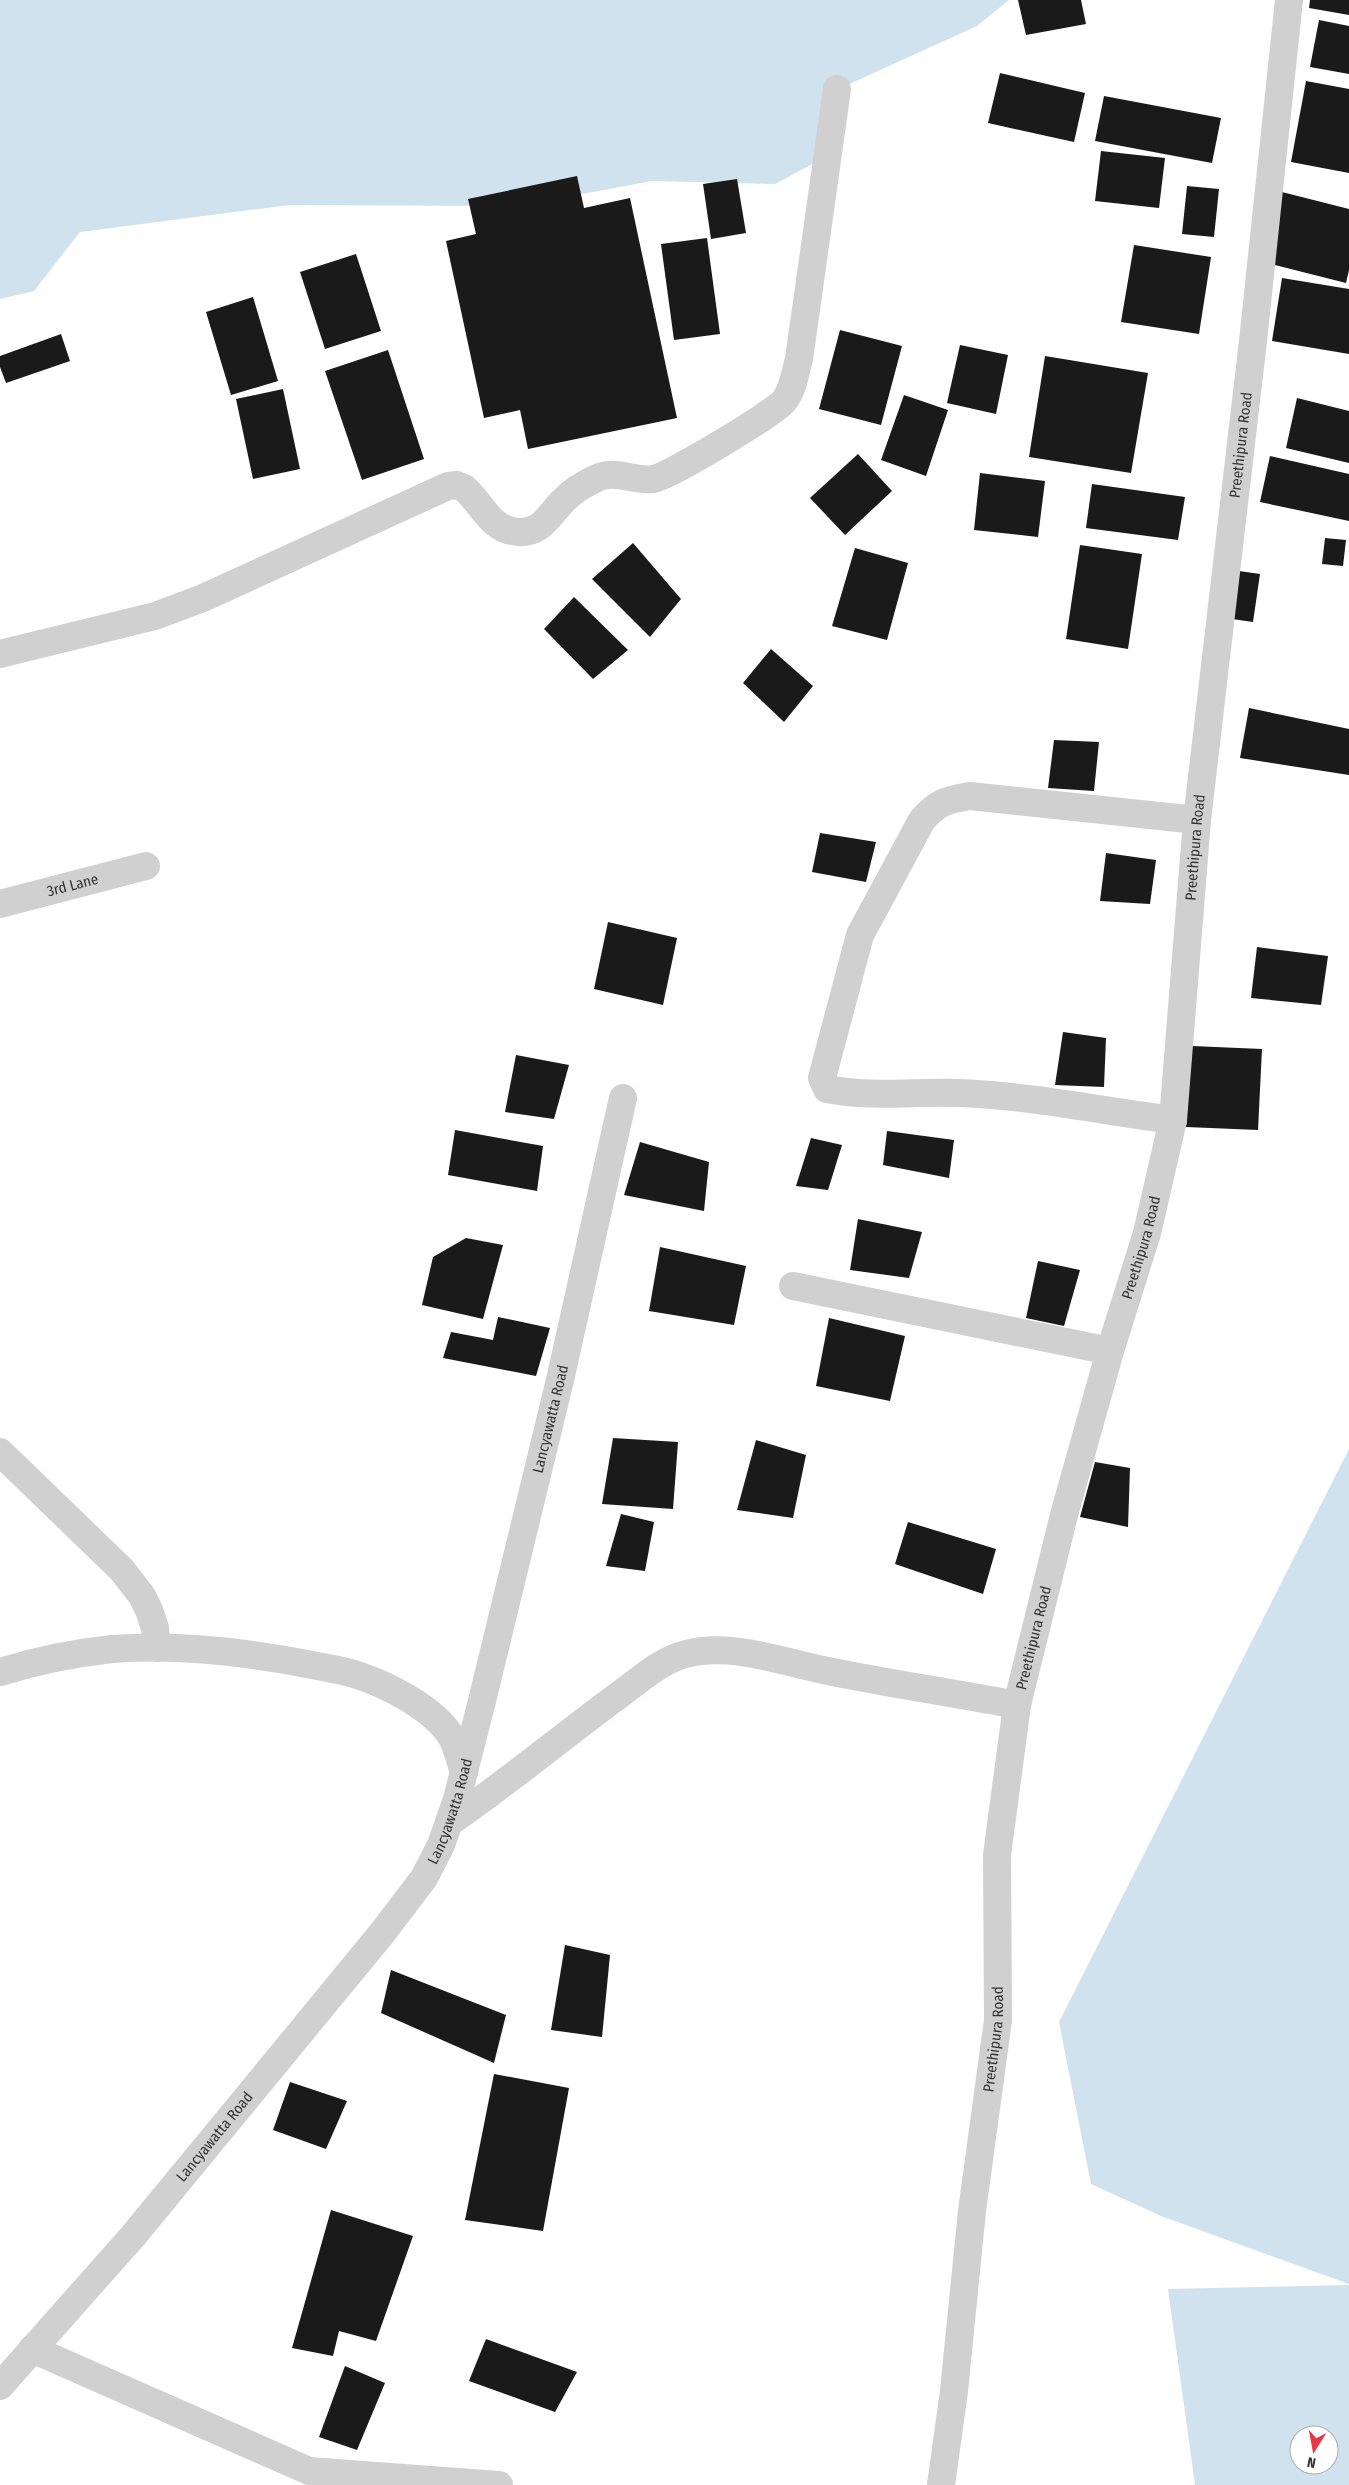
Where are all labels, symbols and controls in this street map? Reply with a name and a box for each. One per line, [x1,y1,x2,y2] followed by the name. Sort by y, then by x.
[1226,391,1256,499] street label: Preethipura Road
[1182,793,1209,901] street label: Preethipura Road
[45,870,100,900] street label: 3rd Lane
[1118,1194,1164,1301] street label: Preethipura Road
[529,1363,572,1475] street label: Lancyawatta Road
[1012,1584,1055,1692] street label: Preethipura Road
[424,1756,476,1867] street label: Lancyawatta Road
[979,1986,1007,2093] street label: Preethipura Road
[173,2088,257,2185] street label: Lancyawatta Road
[1289,2425,1339,2475] north arrow
[1306,2453,1317,2471] text: N

